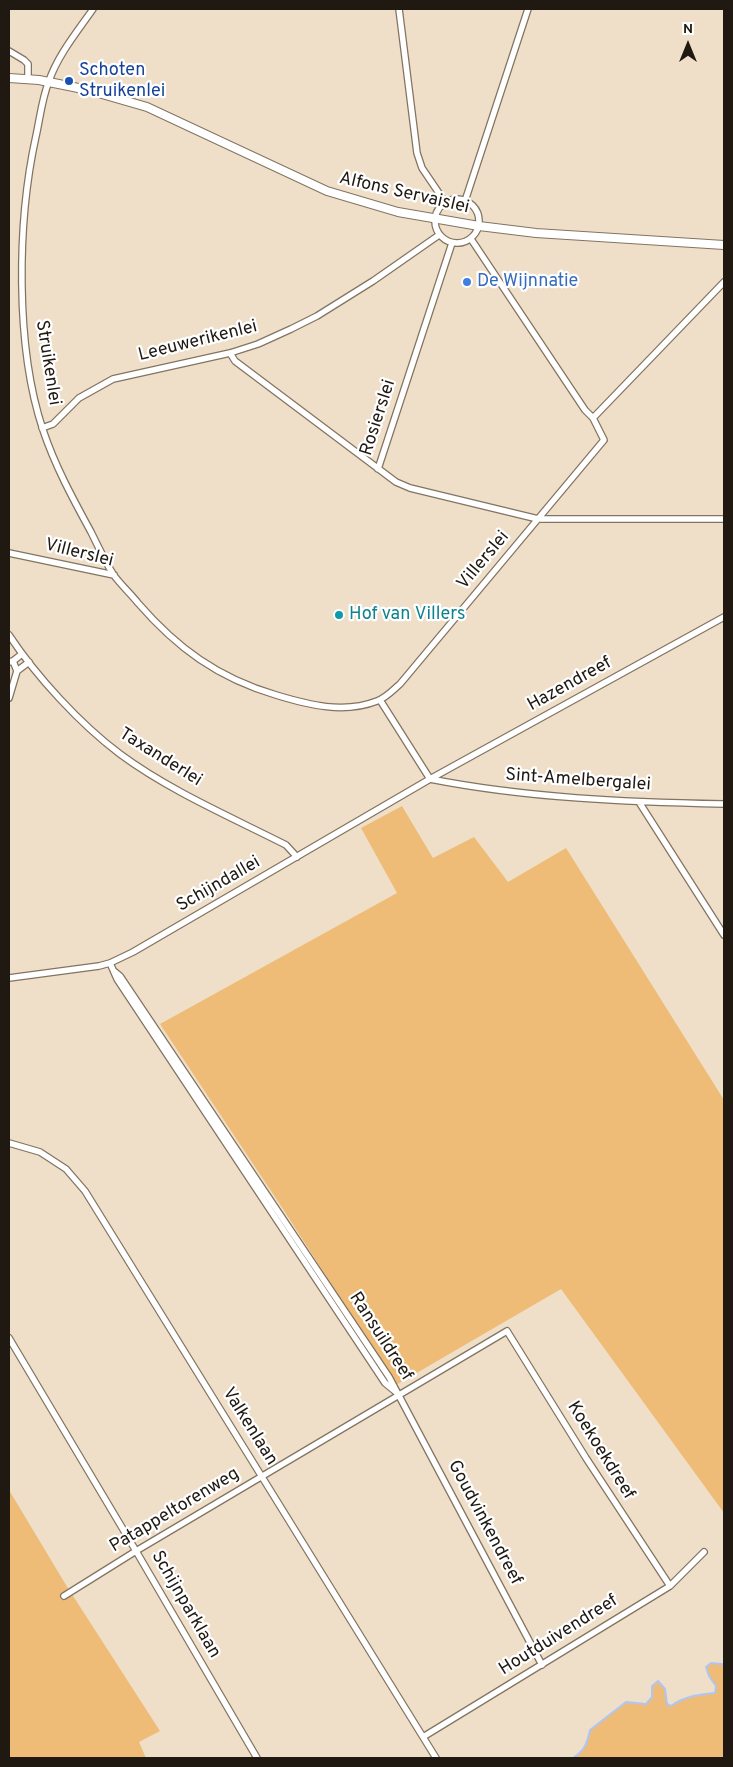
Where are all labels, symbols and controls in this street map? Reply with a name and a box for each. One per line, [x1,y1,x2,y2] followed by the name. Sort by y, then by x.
[663,20,713,70] north arrow
[683,21,693,38] text: N
[79,60,165,102] place label: Schoten Struikenlei
[63,75,75,87] marker: Schoten Struikenlei
[337,169,471,219] street label: Alfons Servaislei
[477,271,578,293] place label: De Wijnnatie
[461,276,473,288] marker: De Wijnnatie
[136,317,260,367] street label: Leeuwerikenlei
[30,319,64,407] street label: Struikenlei
[357,377,401,459] street label: Rosierslei
[453,527,515,595] street label: Villerslei
[43,535,115,573] street label: Villerslei
[349,604,466,626] place label: Hof van Villers
[333,609,345,621] marker: Hof van Villers
[524,653,616,717] street label: Hazendreef
[114,724,206,792] street label: Taxanderlei
[505,765,651,797] street label: Sint-Amelbergalei
[173,852,265,918] street label: Schijndallei
[343,1289,417,1385] street label: Ransuildreef
[217,1384,281,1470] street label: Valkenlaan
[561,1398,639,1504] street label: Koekoekdreef
[442,1457,526,1589] street label: Goudvinkendreef
[106,1464,244,1558] street label: Patappeltorenweg
[146,1547,224,1663] street label: Schijnparklaan
[496,1591,622,1681] street label: Houtduivendreef

